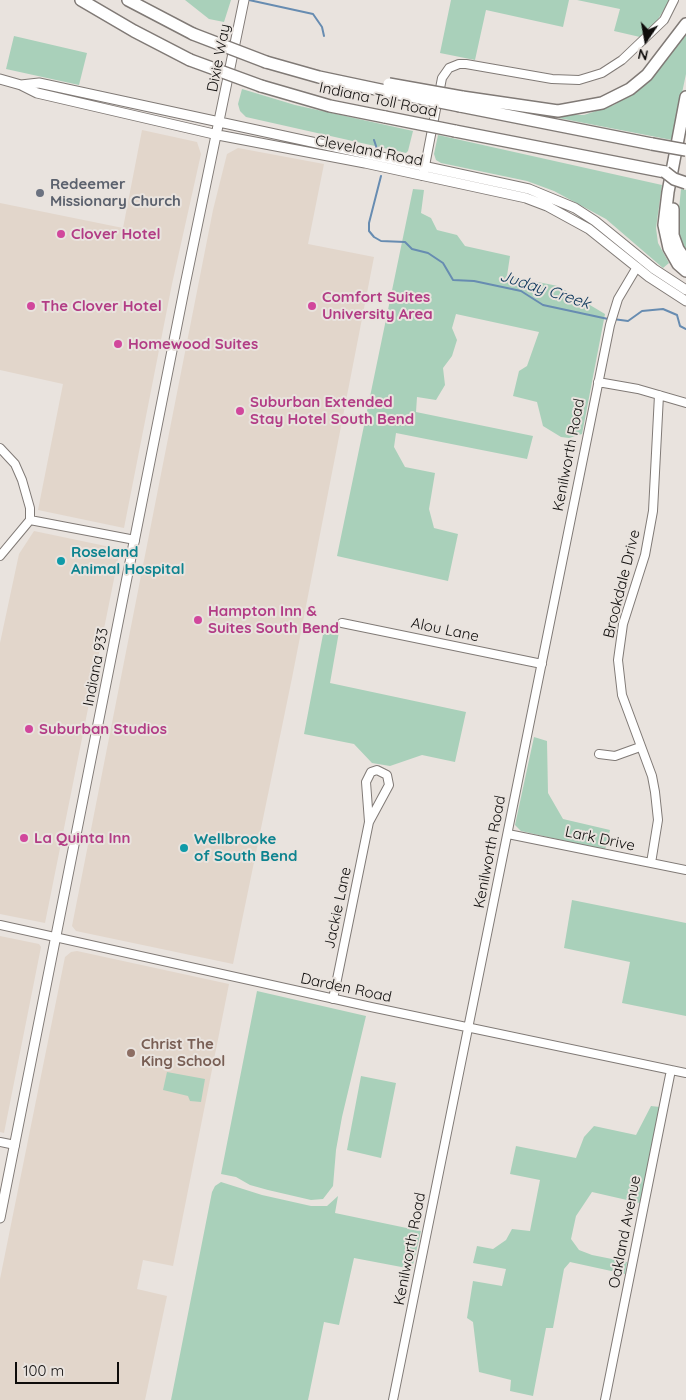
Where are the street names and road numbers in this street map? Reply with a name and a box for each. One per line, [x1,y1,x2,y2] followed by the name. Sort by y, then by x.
[204,22,234,94] street label: Dixie Way
[317,79,439,121] street label: Indiana Toll Road
[314,132,424,170] street label: Cleveland Road
[549,397,589,513] street label: Kenilworth Road
[600,528,644,640] street label: Brookdale Drive
[409,614,481,646] street label: Alou Lane
[80,626,112,708] street label: Indiana 933
[470,794,510,910] street label: Kenilworth Road
[563,823,637,855] street label: Lark Drive
[321,865,355,951] street label: Jackie Lane
[299,970,393,1006] street label: Darden Road
[605,1174,645,1290] street label: Oakland Avenue
[390,1191,430,1307] street label: Kenilworth Road

